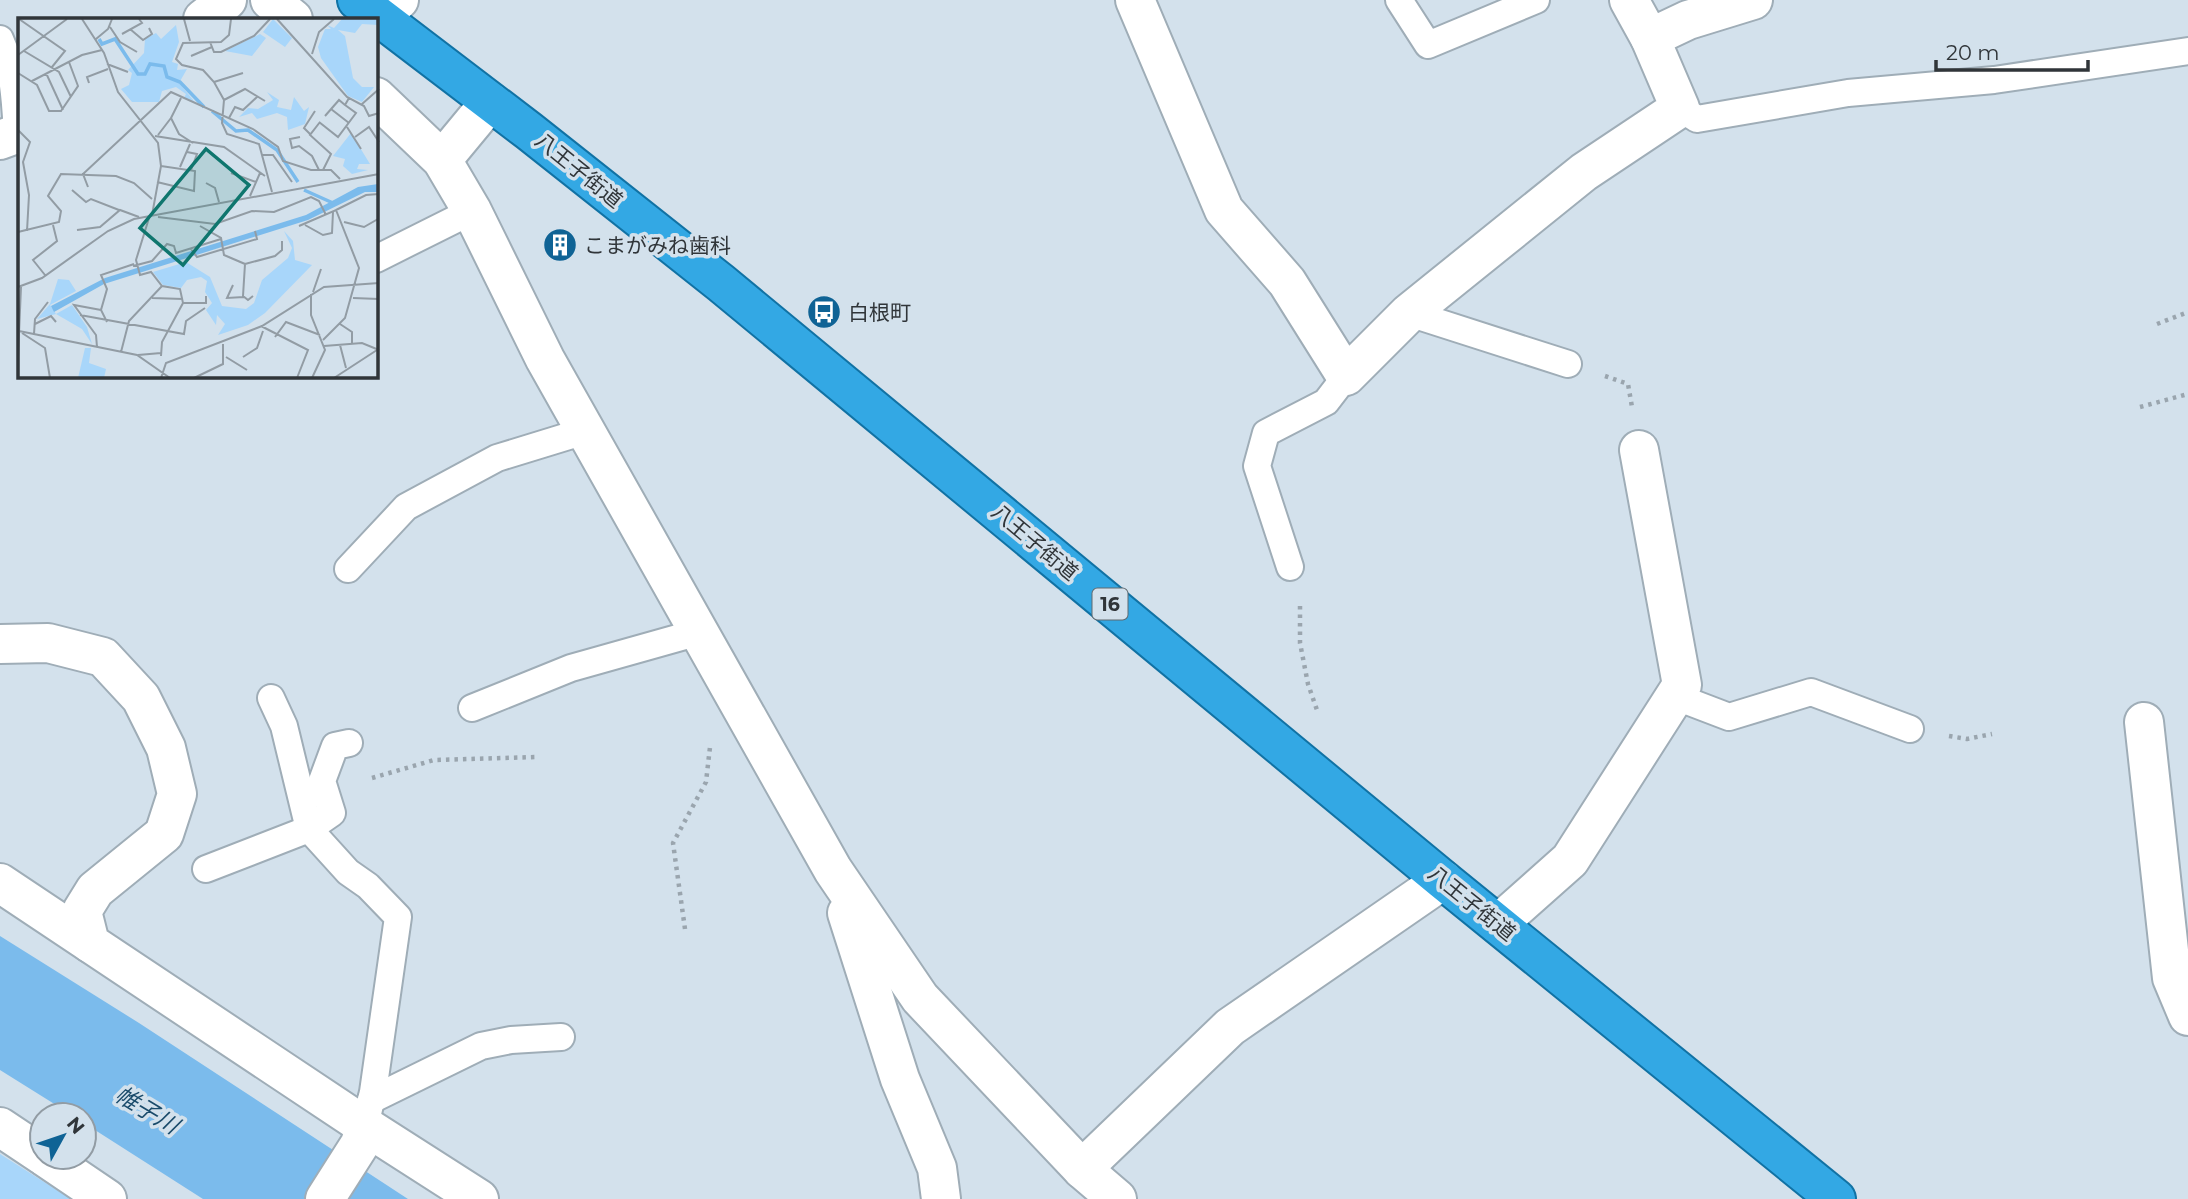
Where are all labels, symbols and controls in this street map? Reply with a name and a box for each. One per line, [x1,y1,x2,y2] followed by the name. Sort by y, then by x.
[18,18,378,378] inset map
[1936,28,2088,72] scale bar
[1946,40,2000,65] text: 20 m
[530,127,628,213] street label: 八王子街道
[541,226,579,264] building icon: こまがみね歯科
[584,233,731,258] place label: こまがみね歯科
[805,293,843,331] bus stop icon: 白根町
[848,300,911,325] place label: 白根町
[987,499,1083,585] street label: 八王子街道
[1092,589,1128,620] road number: 16
[1423,860,1521,946] street label: 八王子街道
[110,1080,186,1141] water label: 帷子川
[28,1101,98,1171] north arrow
[62,1112,89,1139] text: N

